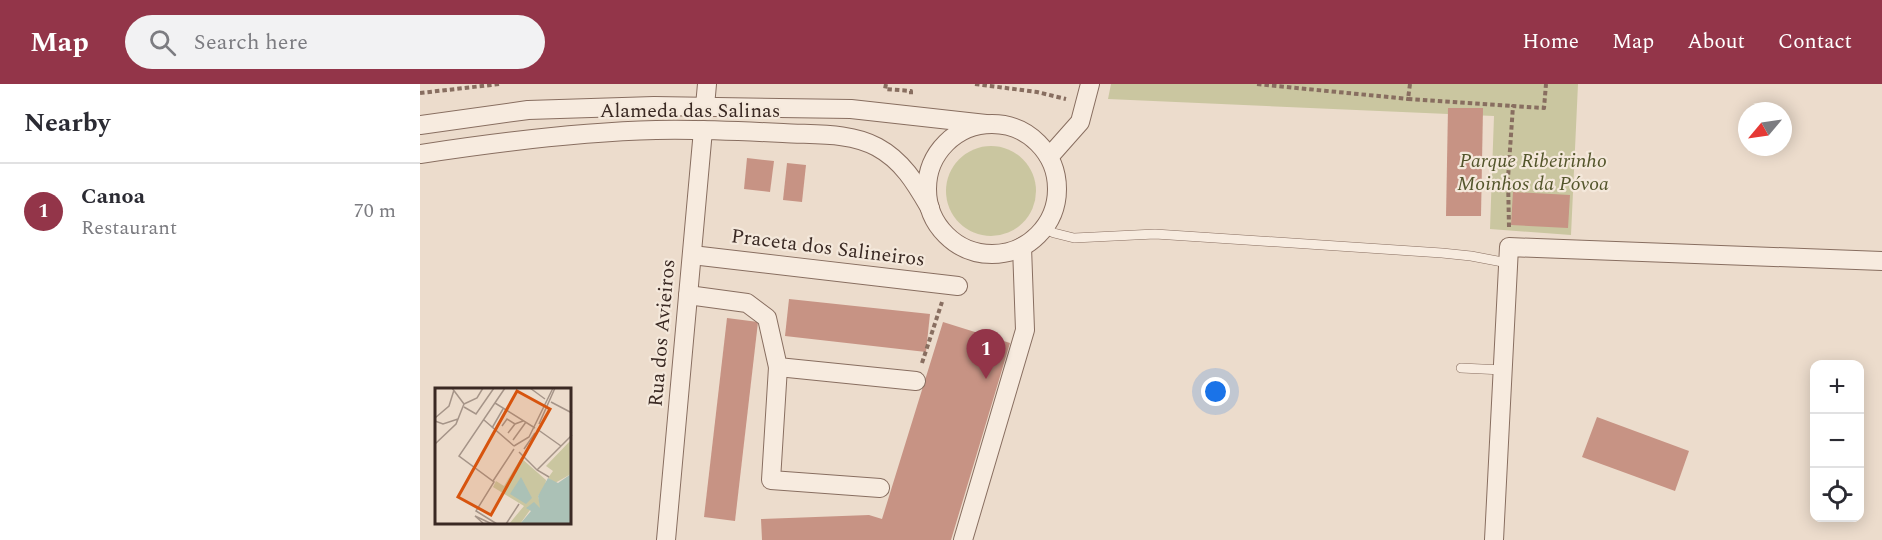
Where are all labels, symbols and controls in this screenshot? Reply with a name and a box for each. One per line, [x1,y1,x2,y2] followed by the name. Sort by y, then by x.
[125,15,545,69] search box
[30,21,89,64] text: Map
[146,26,179,59] icon: search
[194,26,308,59] text: Search here
[1522,26,1579,58] text: Home
[1612,26,1654,58] text: Map
[1687,26,1745,58] text: About
[1778,26,1852,58] text: Contact
[600,96,780,126] street label: Alameda das Salinas
[1738,102,1792,156] north arrow
[24,103,110,143] text: Nearby
[1457,146,1609,199] park label: Parque Ribeirinho Moinhos da Póvoa
[81,180,145,213] text: Canoa
[38,196,49,226] text: 1
[354,196,396,226] text: 70 m
[81,213,177,243] text: Restaurant
[729,221,927,275] street label: Praceta dos Salineiros
[641,258,683,408] street label: Rua dos Avieiros
[966,330,1006,379] pin: 1
[1810,360,1864,522] map controls
[1810,360,1864,414] button: +
[1201,377,1230,406] your location
[435,388,572,525] inset map
[1810,414,1864,468] button: −
[1810,468,1864,522] button: locate

